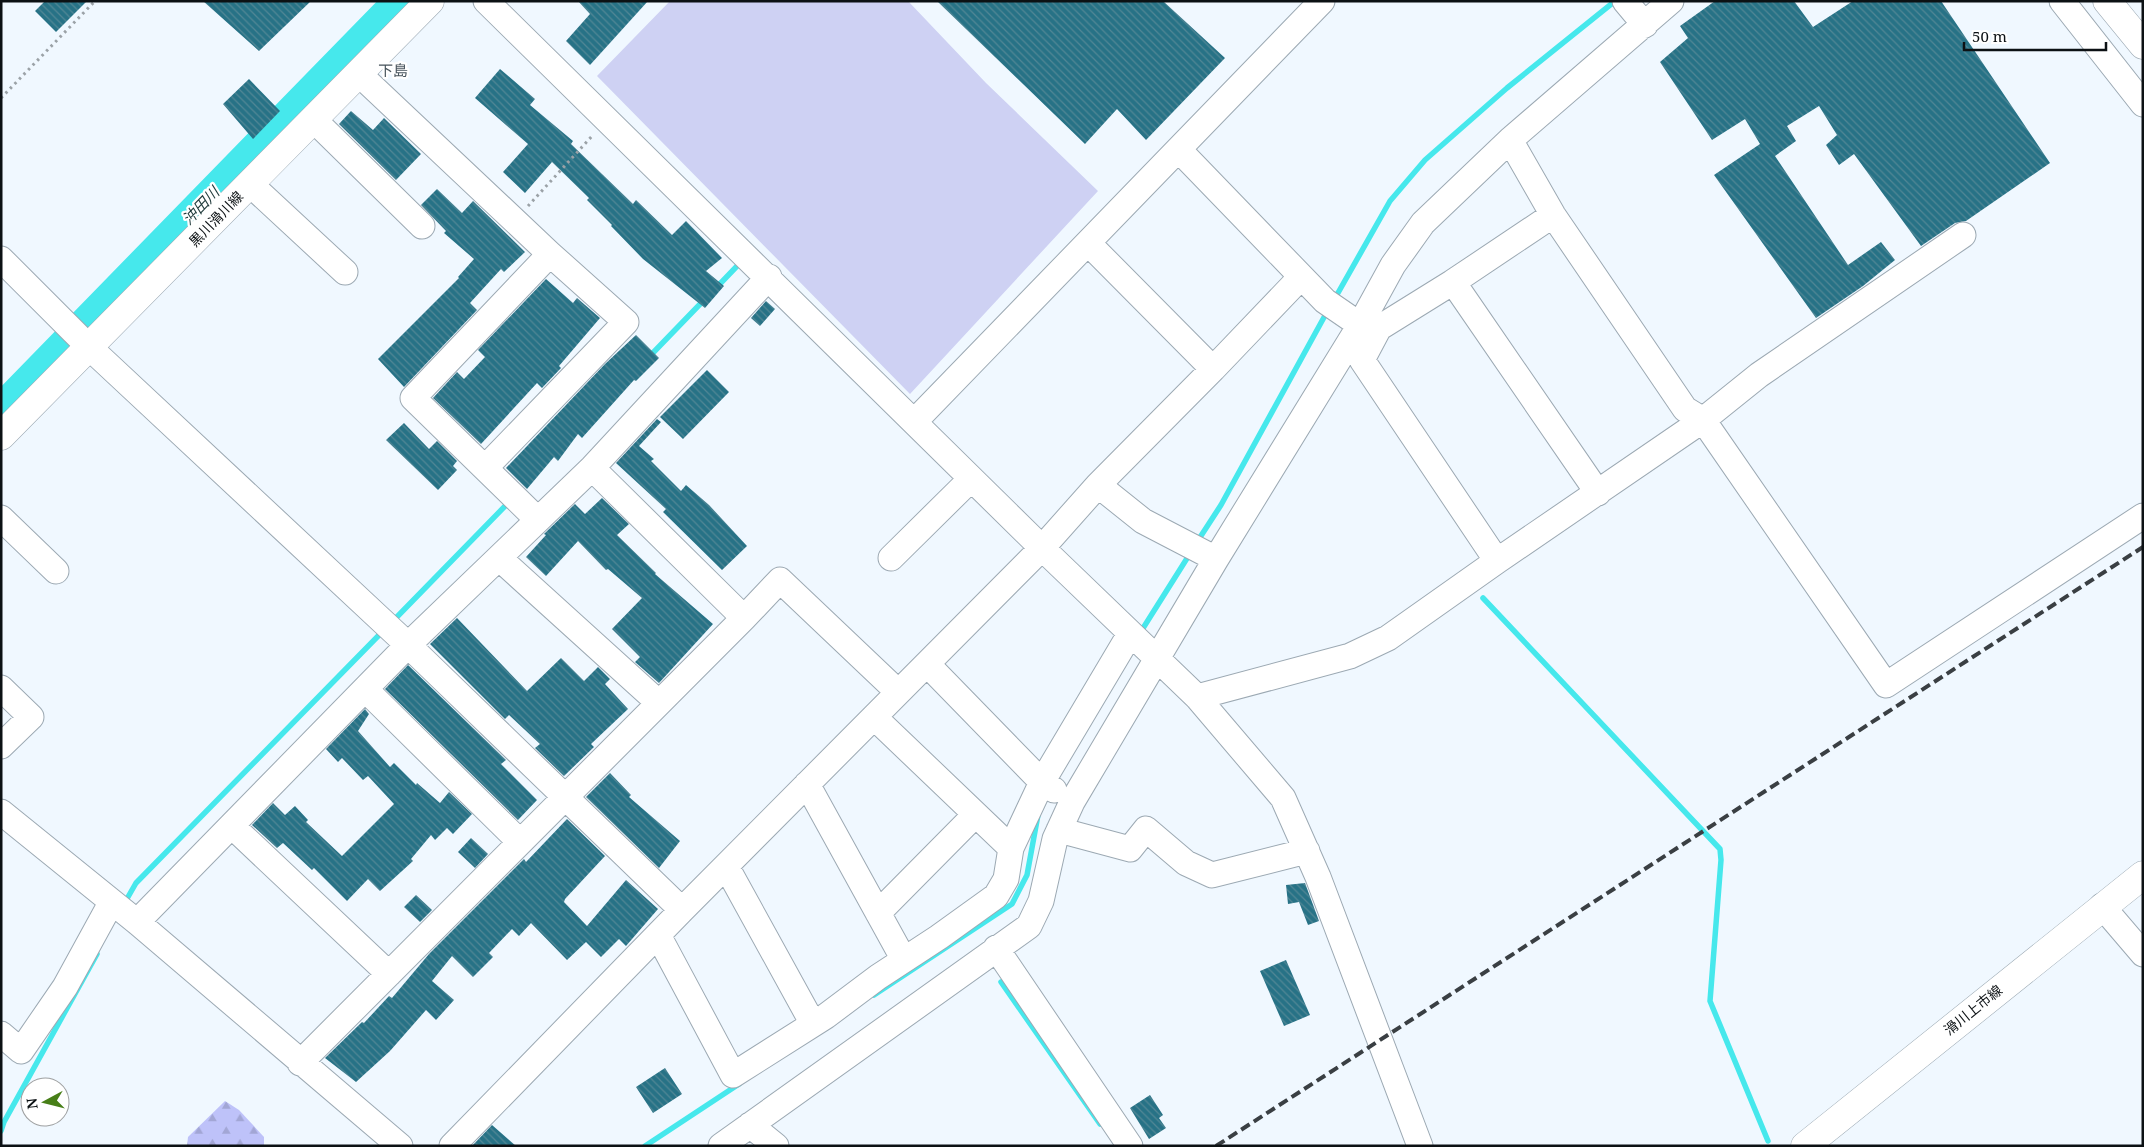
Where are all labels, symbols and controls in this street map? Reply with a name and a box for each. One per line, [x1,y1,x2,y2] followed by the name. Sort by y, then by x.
[1964,20,2106,52] scale bar
[1972,26,2007,46] text: 50 m
[378,60,408,80] district label: 下島
[177,181,224,228] water label: 沖田川
[184,187,247,250] street label: 黒川滑川線
[1940,980,2006,1039] street label: 滑川上市線
[20,1077,70,1127] north arrow
[21,1097,42,1110] text: N

